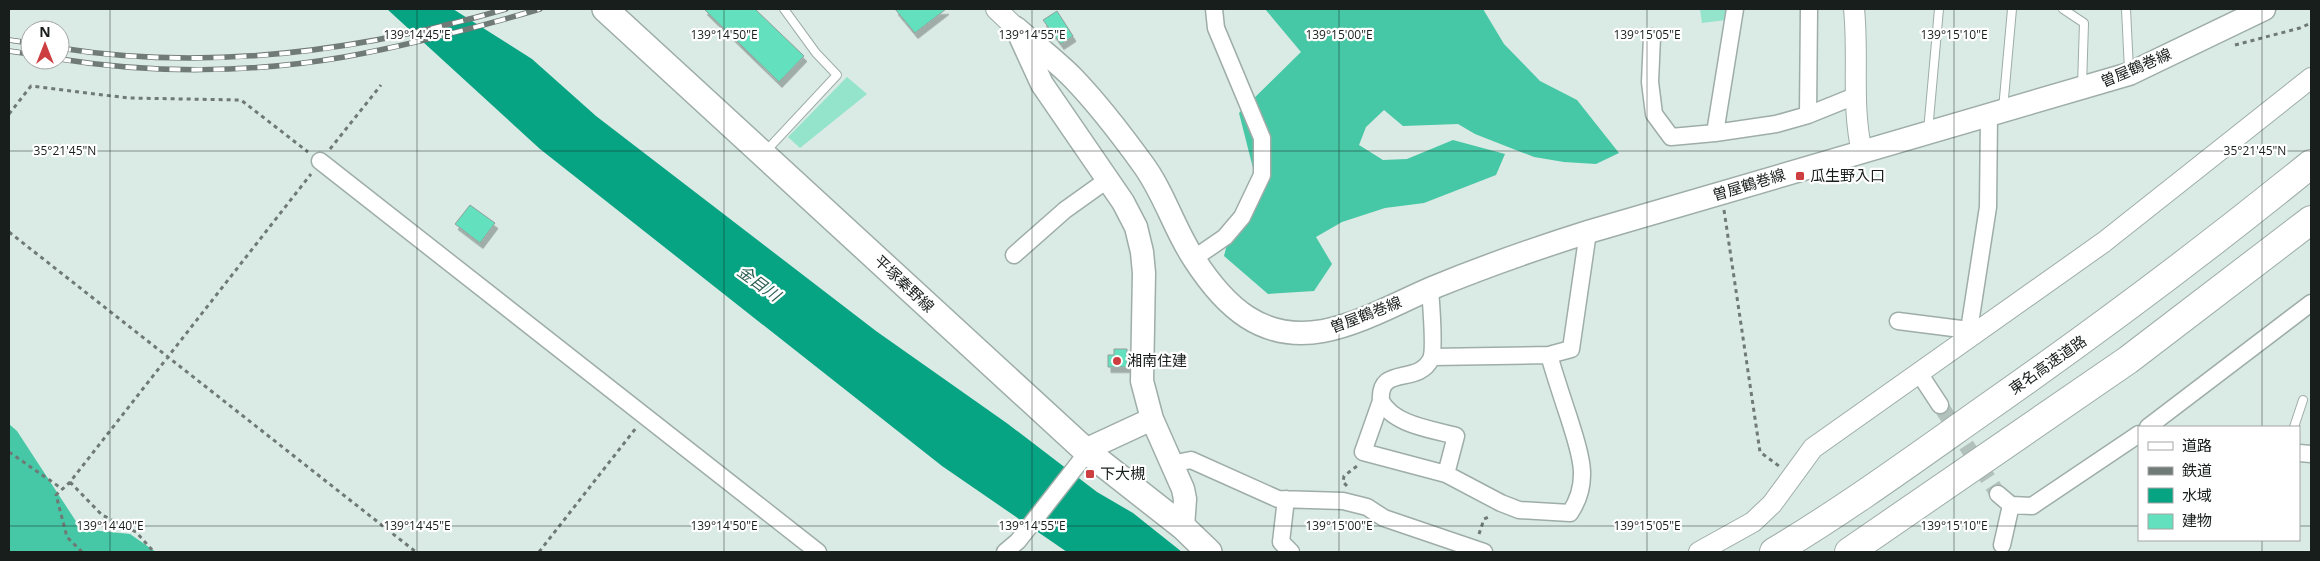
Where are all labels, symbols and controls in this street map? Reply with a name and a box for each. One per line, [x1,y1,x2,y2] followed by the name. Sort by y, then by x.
[20,20,70,70] north arrow
[39,22,51,41] text: N
[383,26,451,43] text: 139°14'45"E
[690,26,758,43] text: 139°14'50"E
[998,26,1066,43] text: 139°14'55"E
[1305,26,1373,43] text: 139°15'00"E
[1613,26,1681,43] text: 139°15'05"E
[1920,26,1988,43] text: 139°15'10"E
[2097,43,2174,91] street label: 曽屋鶴巻線
[34,142,96,159] text: 35°21'45"N
[2224,142,2286,159] text: 35°21'45"N
[1710,164,1788,205] street label: 曽屋鶴巻線
[1810,165,1885,185] place label: 瓜生野入口
[1794,170,1806,182] marker: 瓜生野入口
[870,250,939,316] street label: 平塚秦野線
[733,260,786,307] water label: 金目川
[1327,291,1404,337] street label: 曽屋鶴巻線
[2005,330,2090,398] street label: 東名高速道路
[1127,350,1187,370] place label: 湘南住建
[1111,355,1123,367] marker: 湘南住建
[2138,426,2300,541] legend
[2182,435,2212,455] text: 道路
[2182,460,2212,480] text: 鉄道
[1100,463,1145,483] place label: 下大槻
[1084,468,1096,480] marker: 下大槻
[2182,485,2212,505] text: 水域
[2182,510,2212,530] text: 建物
[76,517,144,534] text: 139°14'40"E
[383,517,451,534] text: 139°14'45"E
[690,517,758,534] text: 139°14'50"E
[998,517,1066,534] text: 139°14'55"E
[1305,517,1373,534] text: 139°15'00"E
[1613,517,1681,534] text: 139°15'05"E
[1920,517,1988,534] text: 139°15'10"E

